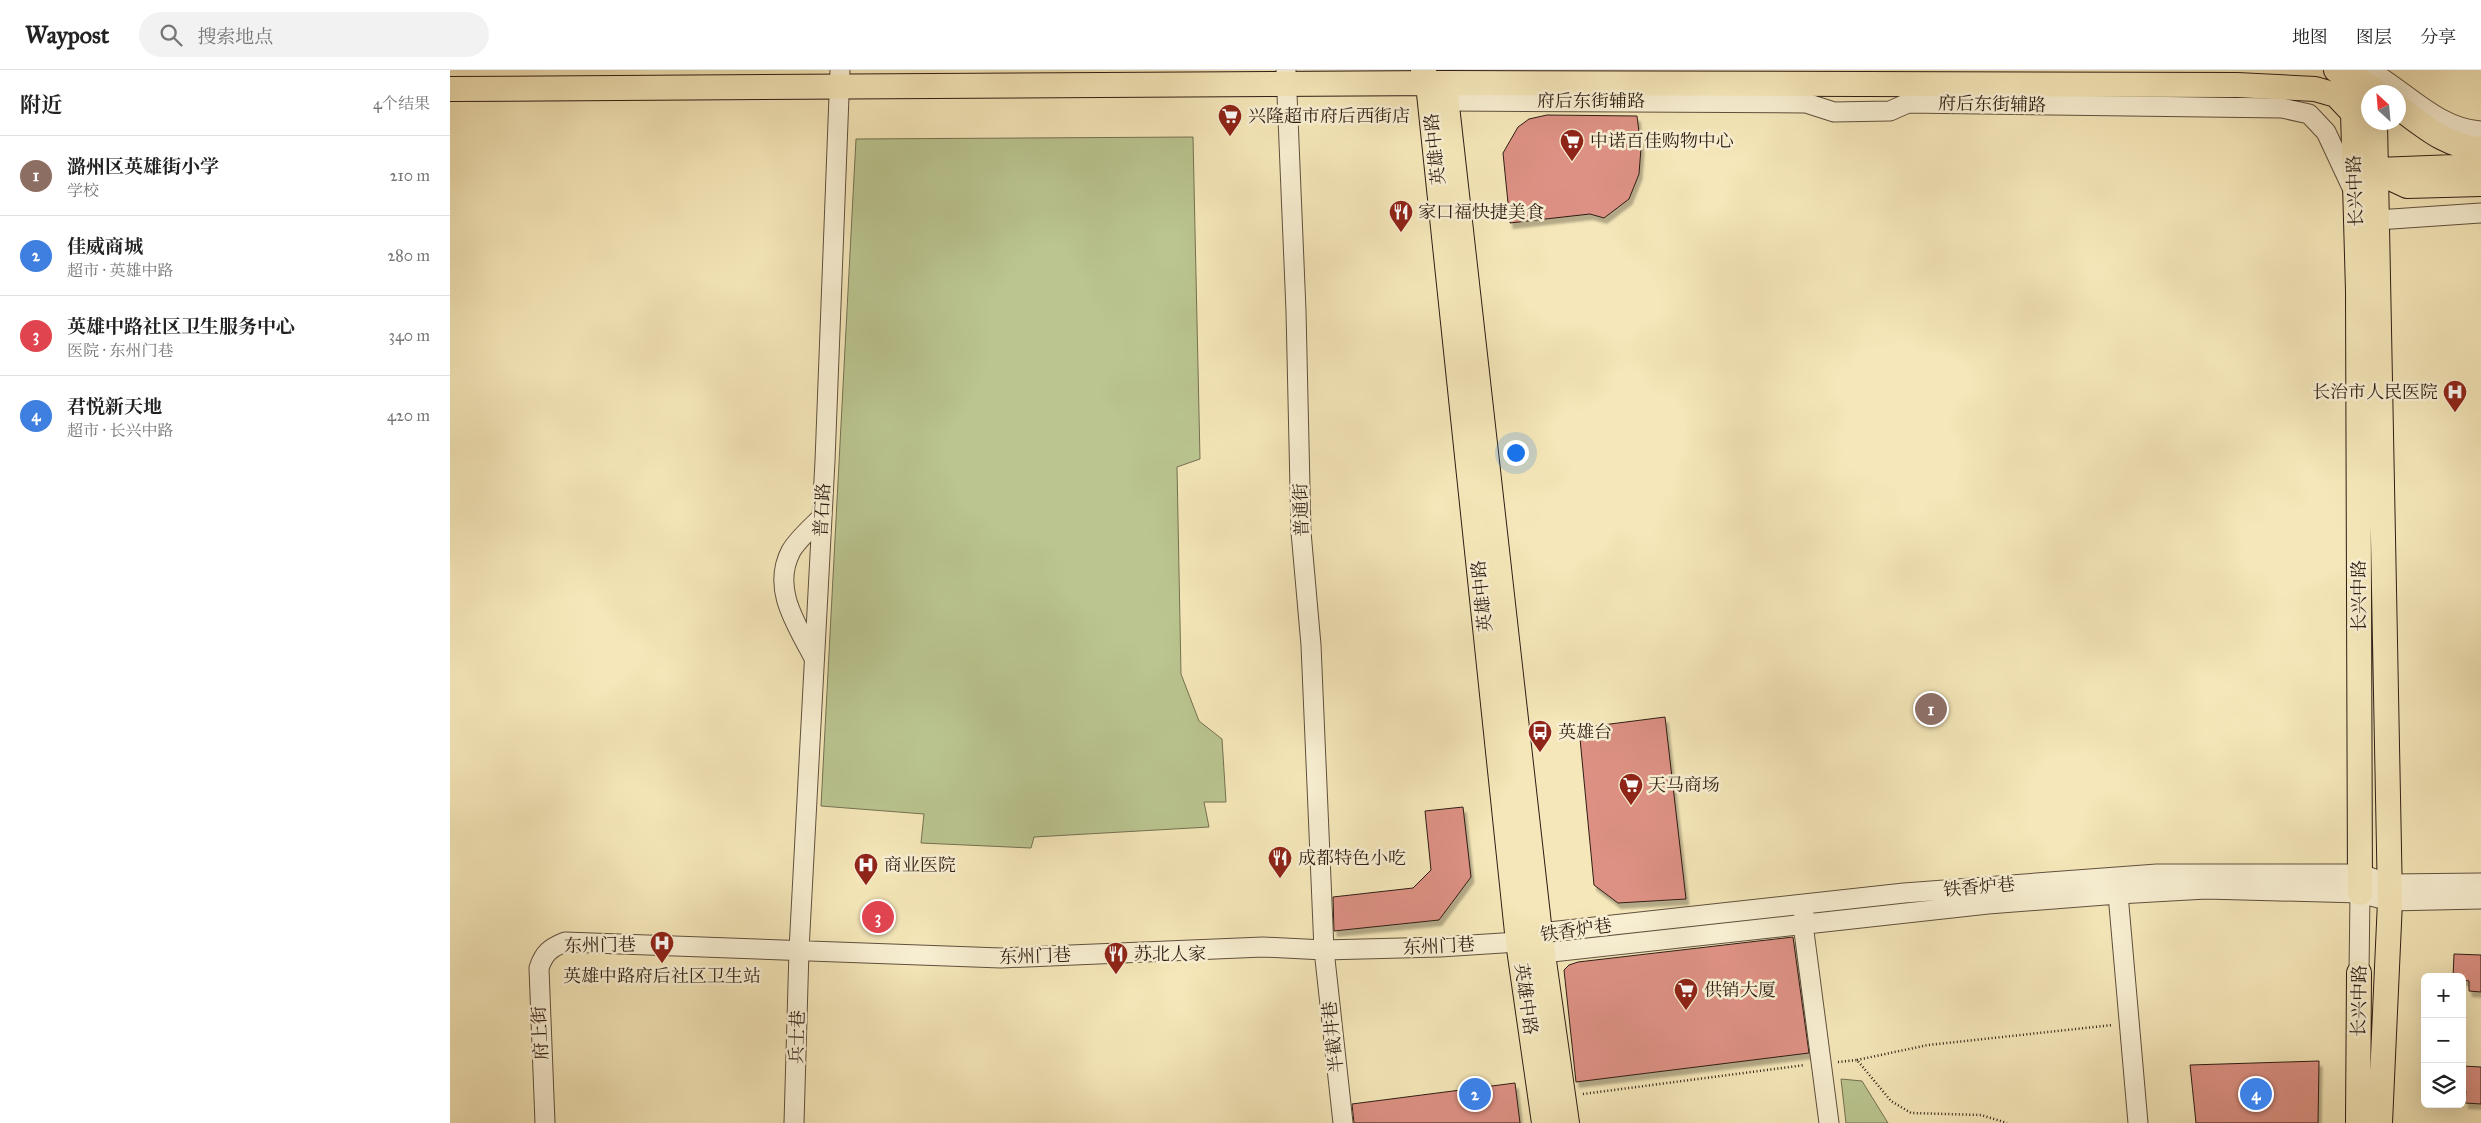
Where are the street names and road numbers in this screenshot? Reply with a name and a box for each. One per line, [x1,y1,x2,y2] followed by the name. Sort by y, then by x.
[1537,90,1645,112] street label: 府后东街辅路
[1938,92,2046,116] street label: 府后东街辅路
[1420,112,1450,186] street label: 英雄中路
[2343,155,2367,227] street label: 长兴中路
[810,482,834,538] street label: 普石路
[1289,483,1313,537] street label: 普通街
[1467,559,1497,633] street label: 英雄中路
[2348,560,2370,632] street label: 长兴中路
[1942,873,2016,901] street label: 铁香炉巷
[1539,914,1613,946] street label: 铁香炉巷
[564,933,636,957] street label: 东州门巷
[1402,933,1476,959] street label: 东州门巷
[999,944,1071,968] street label: 东州门巷
[1510,962,1542,1036] street label: 英雄中路
[2347,965,2371,1037] street label: 长兴中路
[1318,1000,1348,1074] street label: 半截井巷
[528,1005,552,1061] street label: 府上街
[785,1010,809,1064] street label: 兵士巷

